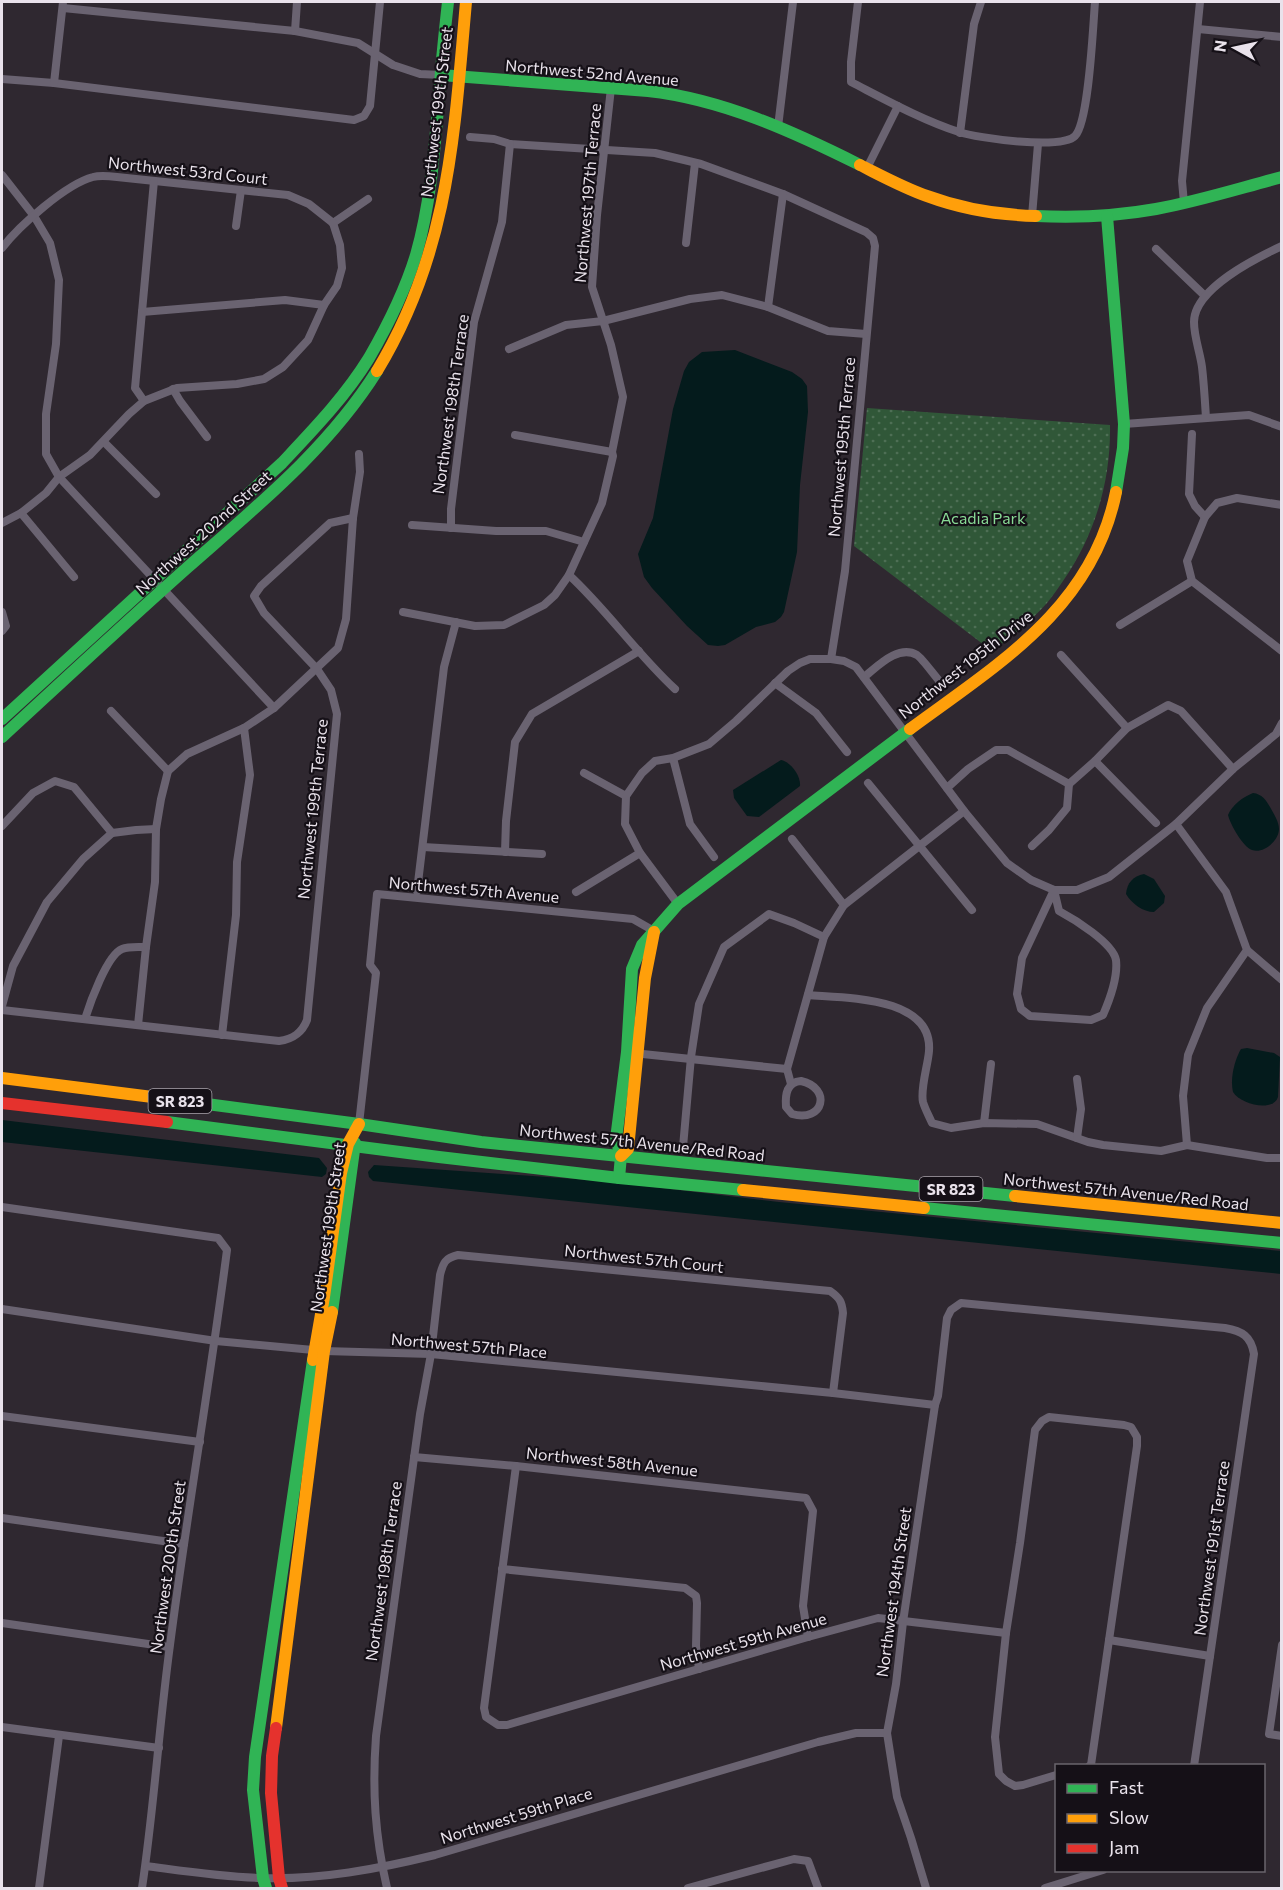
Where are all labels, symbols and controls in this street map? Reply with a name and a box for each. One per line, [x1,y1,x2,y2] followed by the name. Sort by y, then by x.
[1205,18,1265,78] north arrow
[416,25,456,198] street label: Northwest 199th Street
[1209,39,1230,53] text: N
[504,55,680,89] street label: Northwest 52nd Avenue
[570,103,604,283] street label: Northwest 197th Terrace
[107,152,269,188] street label: Northwest 53rd Court
[428,313,472,495] street label: Northwest 198th Terrace
[824,356,858,538] street label: Northwest 195th Terrace
[131,466,275,598] street label: Northwest 202nd Street
[940,508,1026,527] park label: Acadia Park
[894,606,1036,722] street label: Northwest 195th Drive
[293,718,331,900] street label: Northwest 199th Terrace
[388,872,560,906] street label: Northwest 57th Avenue
[148,1089,212,1113] road number: SR 823
[518,1120,766,1164] street label: Northwest 57th Avenue/Red Road
[306,1140,348,1313] street label: Northwest 199th Street
[1002,1169,1250,1213] street label: Northwest 57th Avenue/Red Road
[920,1177,982,1201] road number: SR 823
[563,1240,725,1276] street label: Northwest 57th Court
[390,1329,548,1361] street label: Northwest 57th Place
[525,1443,699,1479] street label: Northwest 58th Avenue
[1189,1459,1233,1637] street label: Northwest 191st Terrace
[145,1479,189,1655] street label: Northwest 200th Street
[361,1480,405,1662] street label: Northwest 198th Terrace
[872,1505,914,1678] street label: Northwest 194th Street
[658,1608,828,1674] street label: Northwest 59th Avenue
[1055,1764,1265,1872] legend
[1109,1776,1144,1798] text: Fast
[438,1783,594,1847] street label: Northwest 59th Place
[1109,1806,1149,1828] text: Slow
[1109,1836,1139,1858] text: Jam

